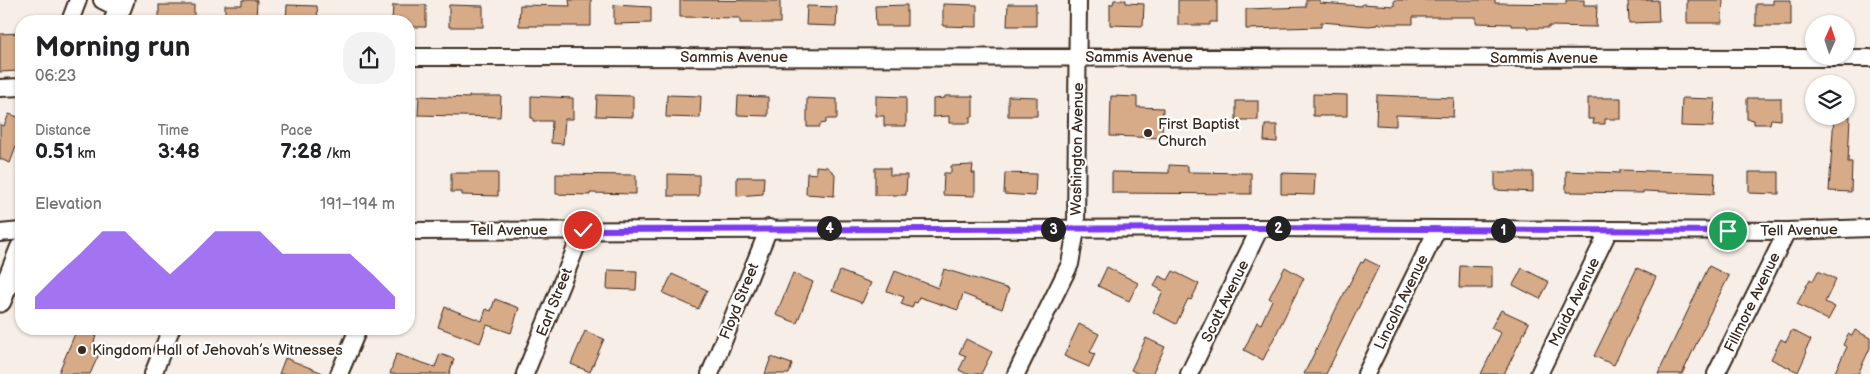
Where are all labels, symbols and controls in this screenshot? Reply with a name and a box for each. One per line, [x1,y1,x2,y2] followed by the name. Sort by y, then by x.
[1805,15,1855,65] north arrow
[1805,15,1855,125] map controls
[35,31,190,64] text: Morning run
[343,32,395,84] button: share
[680,48,788,67] street label: Sammis Avenue
[1085,48,1193,67] street label: Sammis Avenue
[1490,49,1598,68] street label: Sammis Avenue
[35,67,76,86] text: 06:23
[1805,75,1855,125] button: layers
[1067,82,1088,216] street label: Washington Avenue
[1158,115,1240,151] place label: First Baptist Church
[35,122,91,139] text: Distance
[158,122,189,139] text: Time
[280,122,312,139] text: Pace
[1142,127,1154,139] marker: First Baptist Church
[35,139,74,164] text: 0.51
[158,139,200,164] text: 3:48
[280,139,322,164] text: 7:28
[74,145,96,162] text: km
[322,145,351,162] text: /km
[35,195,102,214] text: Elevation
[320,195,395,214] text: 191–194 m
[562,209,604,251] pin
[1707,210,1749,252] pin
[569,216,597,244] icon: check
[816,216,842,240] pin: 4
[1040,216,1066,242] pin: 3
[1266,216,1290,240] pin: 2
[1714,217,1742,245] icon: arrive
[1490,218,1516,242] pin: 1
[825,220,834,237] text: 4
[1274,220,1283,237] text: 2
[1760,220,1838,241] street label: Tell Avenue
[470,221,548,240] street label: Tell Avenue
[1049,221,1058,238] text: 3
[1501,222,1506,239] text: 1
[1720,249,1785,355] street label: Fillmore Avenue
[1370,252,1433,353] street label: Lincoln Avenue
[1545,255,1604,350] street label: Maida Avenue
[1197,257,1254,345] street label: Scott Avenue
[716,260,763,342] street label: Floyd Street
[532,265,577,339] street label: Earl Street
[92,341,343,360] place label: Kingdom Hall of Jehovah’s Witnesses
[76,344,88,356] marker: Kingdom Hall of Jehovah’s Witnesses

